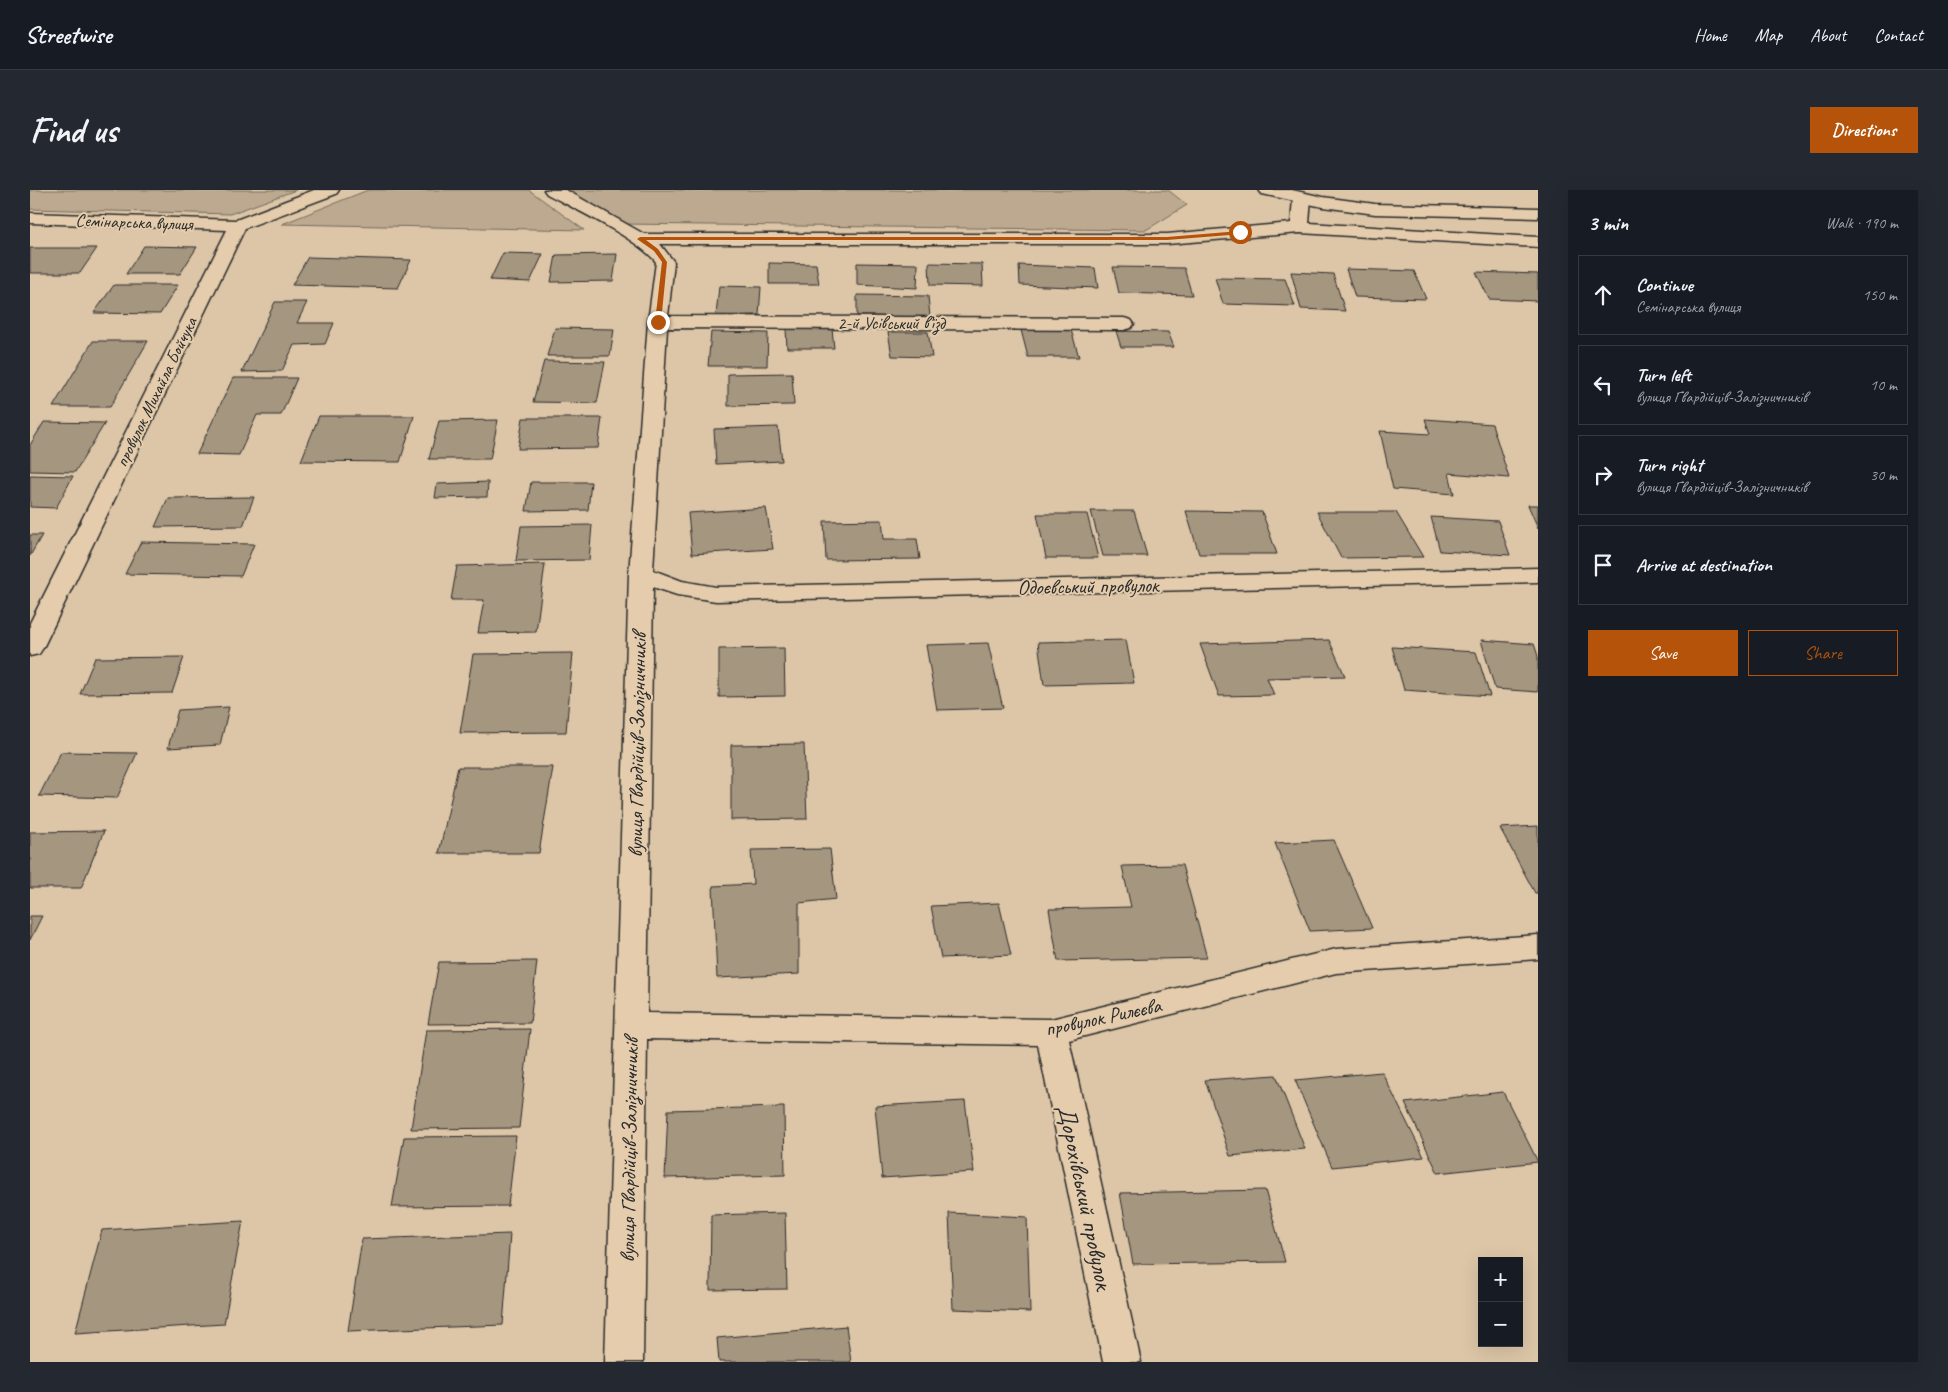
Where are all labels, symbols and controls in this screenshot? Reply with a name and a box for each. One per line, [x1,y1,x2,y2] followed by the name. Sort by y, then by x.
[25,20,111,50] text: Streetwise
[1694,24,1727,46] text: Home
[1755,24,1782,46] text: Map
[1810,24,1846,46] text: About
[1874,24,1923,46] text: Contact
[1810,107,1918,153] button: Directions
[30,108,117,153] text: Find us
[75,209,194,235] street label: Семінарська вулиця
[1588,210,1628,236] text: 3 min
[1826,213,1898,233] text: Walk · 190 m
[1229,221,1252,244] route start
[1636,273,1693,297] text: Continue
[1589,281,1617,309] icon: ahead
[1863,285,1897,305] text: 150 m
[1636,297,1740,317] text: Семінарська вулиця
[647,311,670,334] route end
[110,312,203,470] street label: провулок Михайла Бойчука
[837,312,947,335] street label: 2-й Усівський в’їзд
[1636,363,1691,387] text: Turn left
[1589,371,1617,399] icon: left
[1870,375,1897,395] text: 10 m
[1636,387,1807,407] text: вулиця Гвардійців-Залізничників
[1636,453,1703,477] text: Turn right
[1589,461,1617,489] icon: right
[1870,465,1897,485] text: 30 m
[1636,477,1807,497] text: вулиця Гвардійців-Залізничників
[1589,551,1617,579] icon: arrive
[1636,553,1772,577] text: Arrive at destination
[1017,572,1161,600] street label: Одоєвський провулок
[622,628,653,858] street label: вулиця Гвардійців-Залізничників
[1588,630,1738,676] button: Save
[1748,630,1898,676] button: Share
[1043,992,1165,1042] street label: провулок Рилєєва
[614,1033,645,1263] street label: вулиця Гвардійців-Залізничників
[1050,1102,1121,1294] street label: Дорохівський провулок
[1478,1257,1523,1347] map controls
[1478,1257,1523,1302] button: +
[1478,1302,1523,1347] button: −

